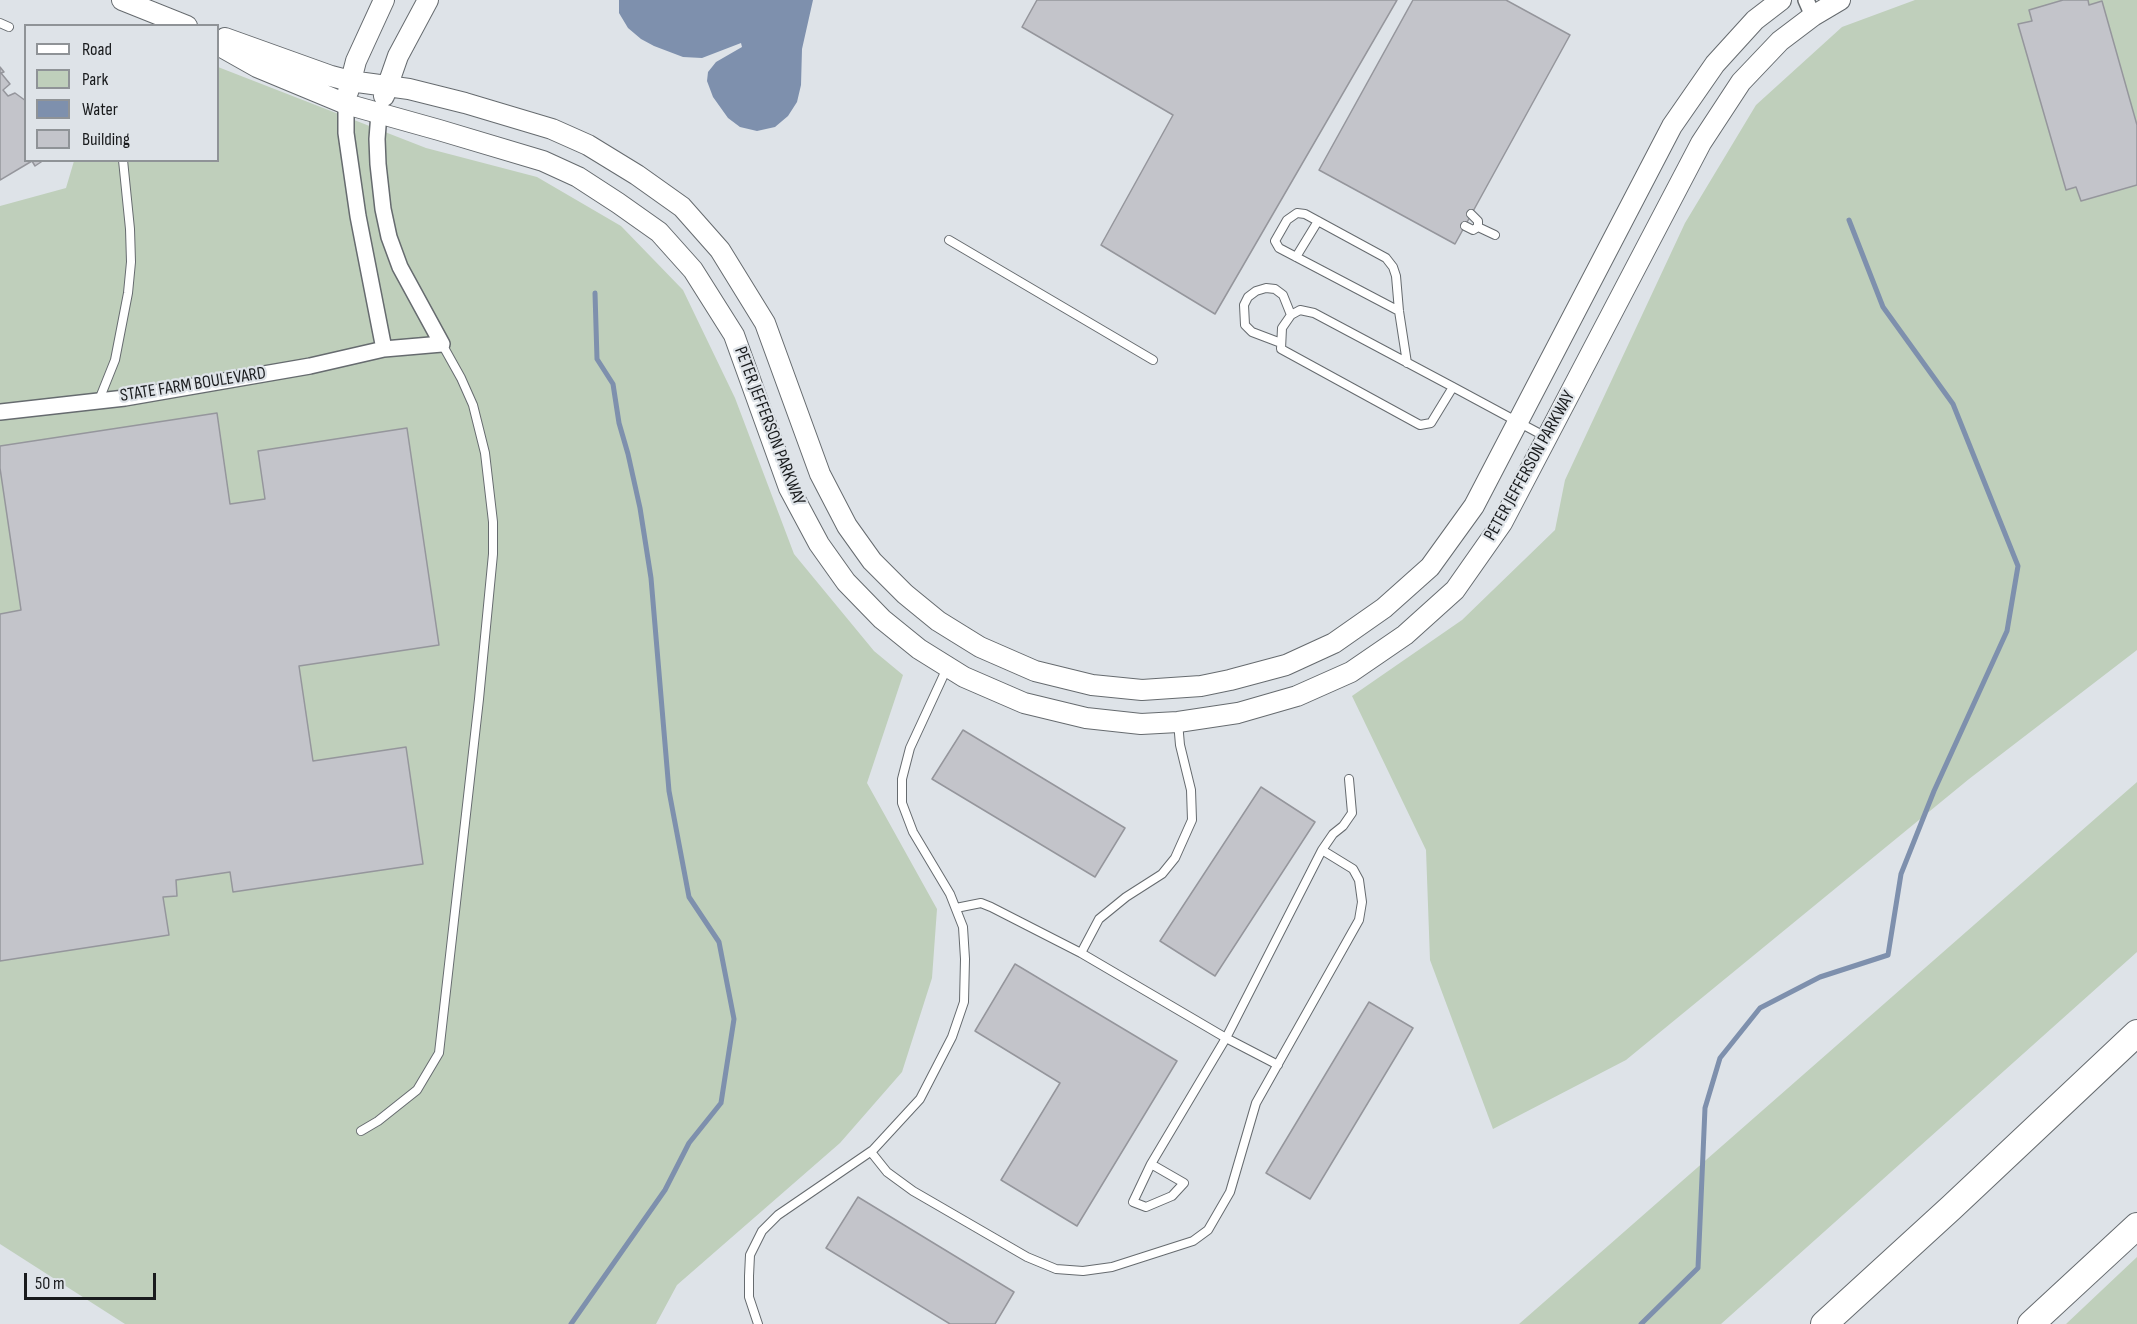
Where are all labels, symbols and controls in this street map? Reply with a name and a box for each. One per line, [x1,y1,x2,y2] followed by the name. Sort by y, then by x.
[24,24,219,162] legend
[82,39,112,60] text: Road
[82,69,108,90] text: Park
[82,99,118,120] text: Water
[82,129,130,150] text: Building
[729,344,809,508] street label: PETER JEFFERSON PARKWAY
[119,363,267,407] street label: STATE FARM BOULEVARD
[1480,387,1580,545] street label: PETER JEFFERSON PARKWAY
[27,1261,159,1299] scale bar
[35,1273,65,1294] text: 50 m

